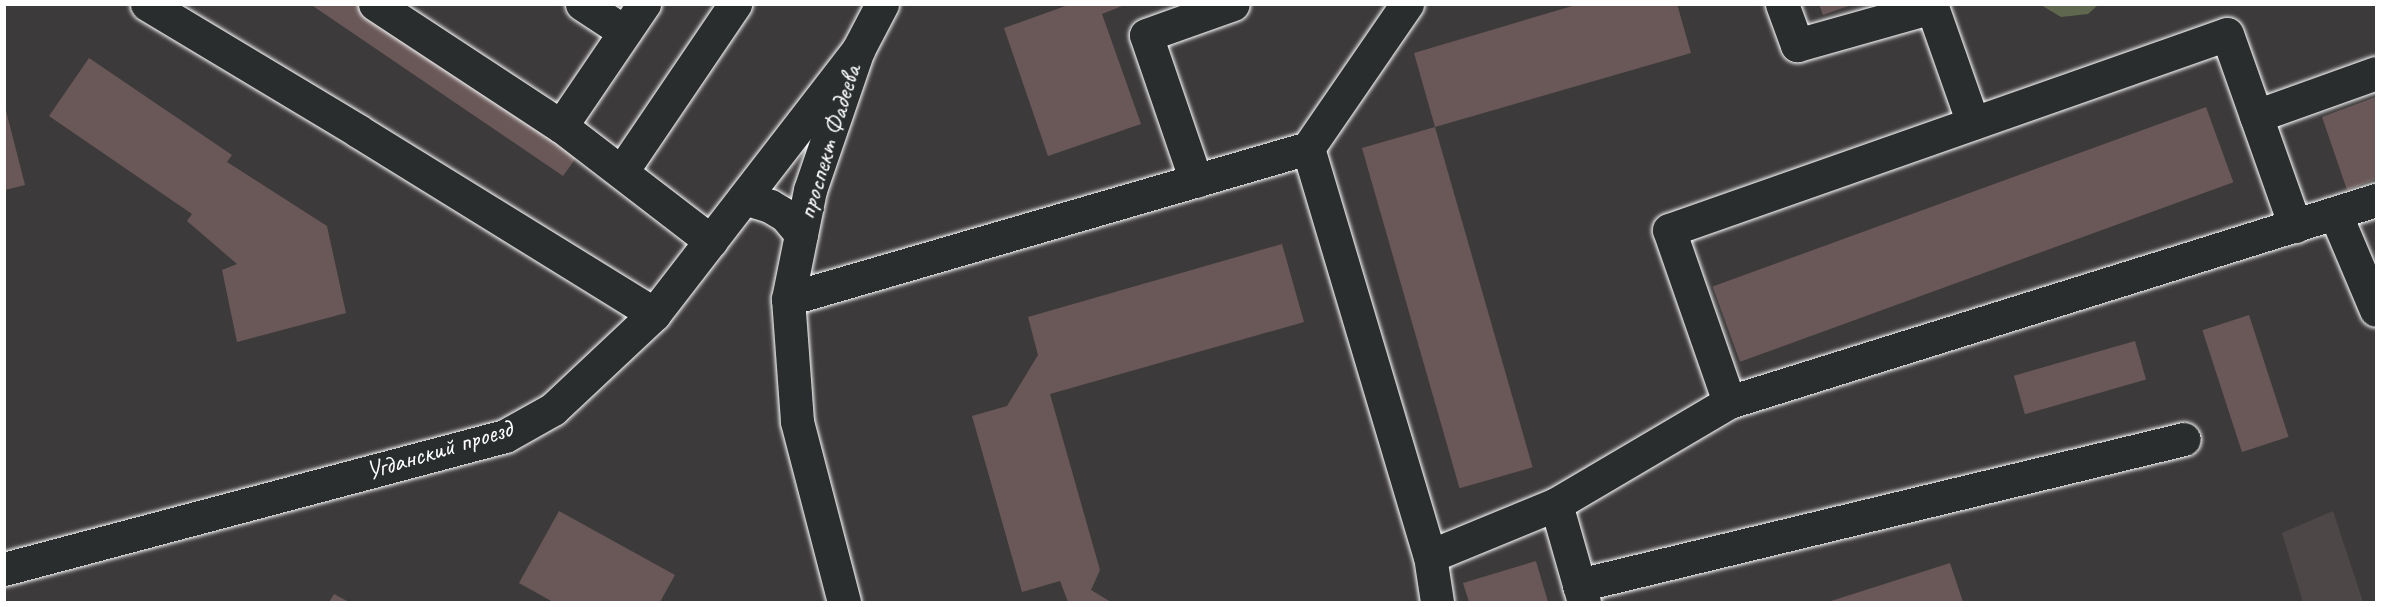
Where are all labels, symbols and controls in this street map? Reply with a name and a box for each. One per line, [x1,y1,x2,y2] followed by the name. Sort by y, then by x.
[791,60,867,224] street label: проспект Фадеева
[362,413,516,487] street label: Угданский проезд

